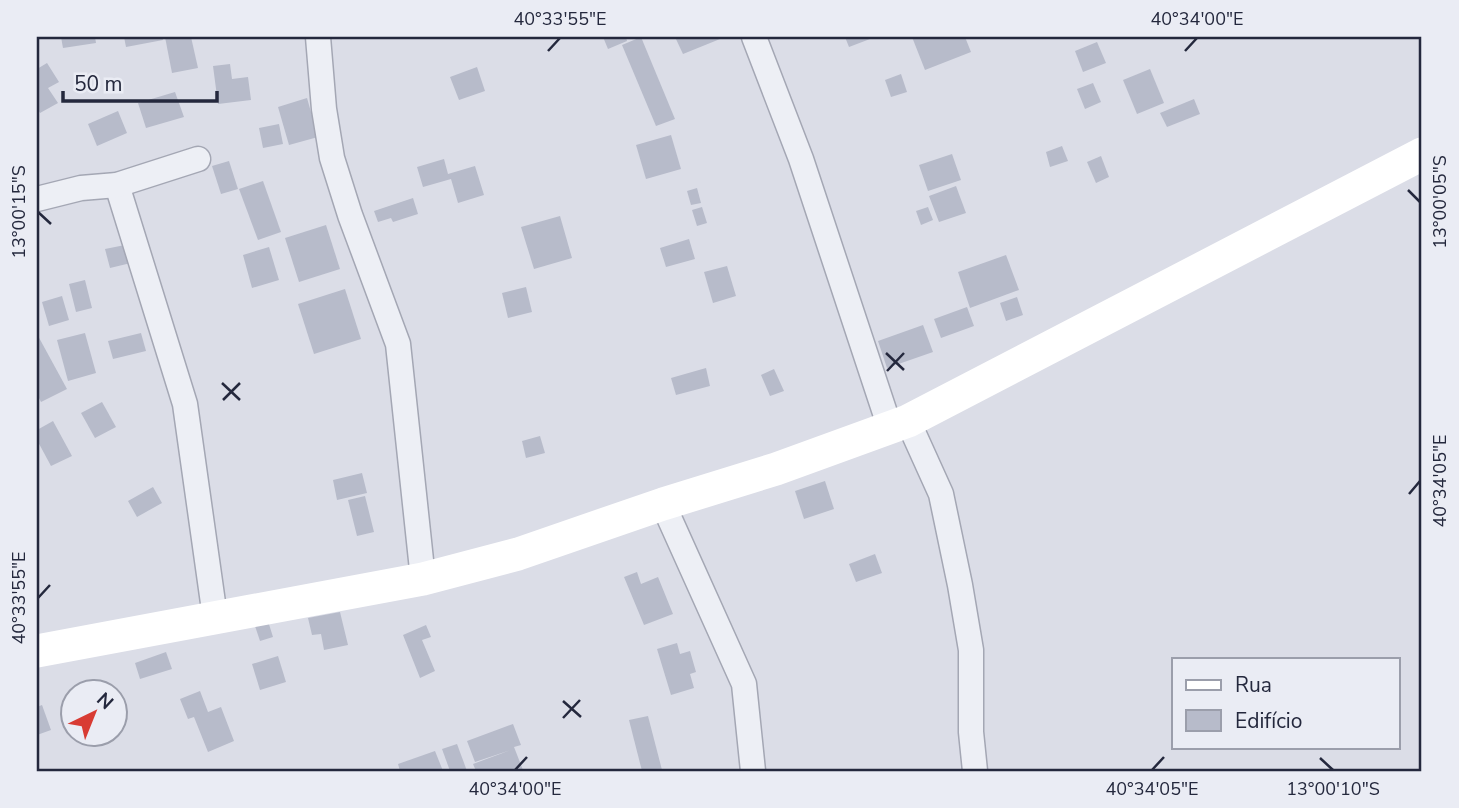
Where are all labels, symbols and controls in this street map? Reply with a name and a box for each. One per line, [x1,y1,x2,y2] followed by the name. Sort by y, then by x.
[514,7,607,31] text: 40°33'55"E
[1151,7,1244,31] text: 40°34'00"E
[63,60,217,104] scale bar
[74,70,123,98] text: 50 m
[1428,155,1452,249] text: 13°00'05"S
[7,165,31,259] text: 13°00'15"S
[1428,435,1452,528] text: 40°34'05"E
[7,552,31,645] text: 40°33'55"E
[1172,658,1400,748] legend
[1235,671,1272,699] text: Rua
[60,678,130,748] north arrow
[91,687,119,716] text: N
[1235,707,1302,735] text: Edifício
[469,777,562,801] text: 40°34'00"E
[1106,777,1199,801] text: 40°34'05"E
[1286,777,1380,801] text: 13°00'10"S

